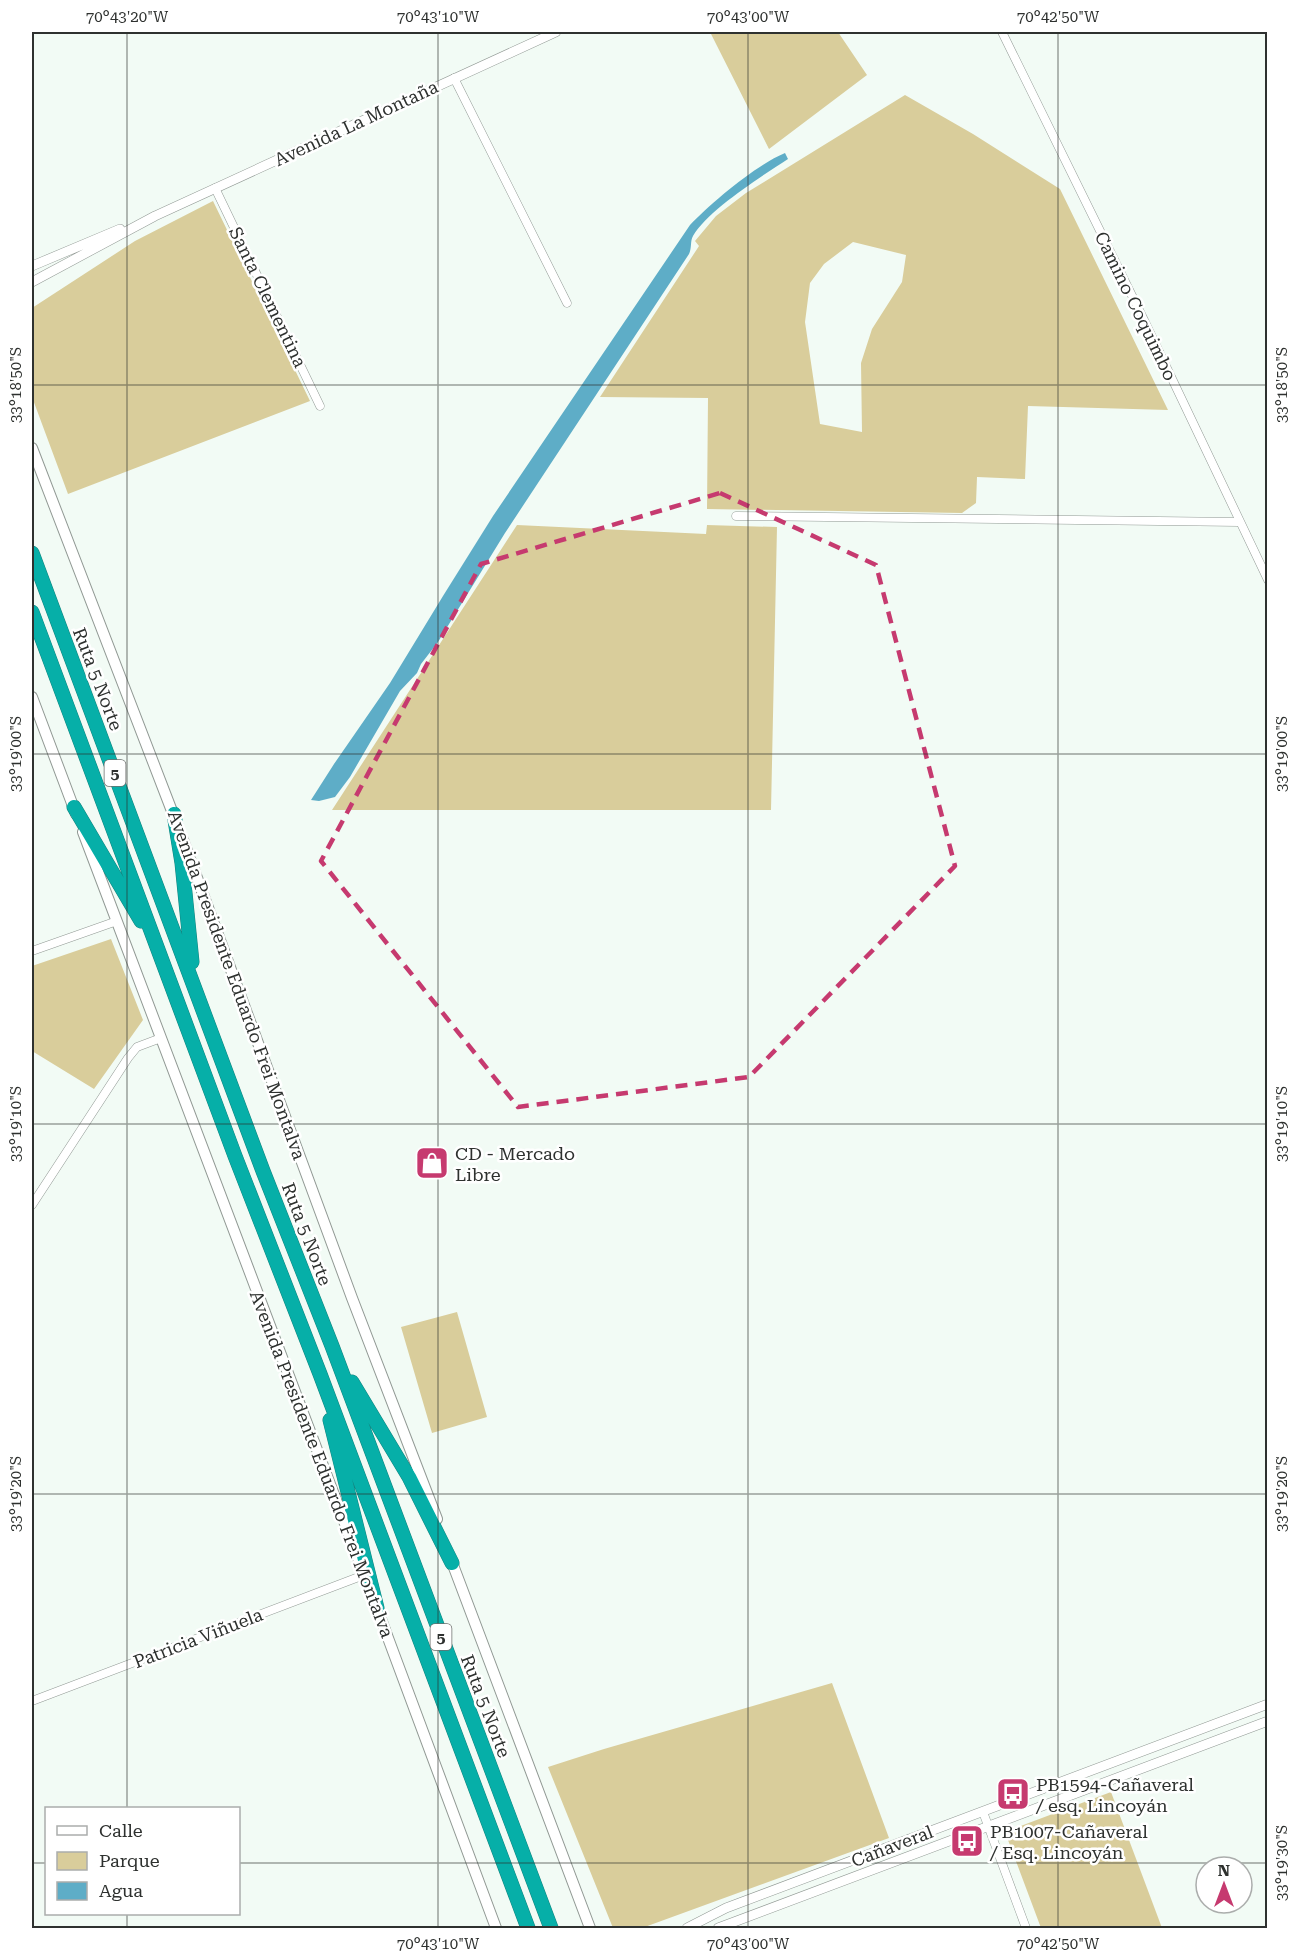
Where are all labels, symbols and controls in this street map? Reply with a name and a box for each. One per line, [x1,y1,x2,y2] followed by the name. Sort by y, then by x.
[86,8,169,26] text: 70°43'20"W
[397,8,480,26] text: 70°43'10"W
[707,8,790,26] text: 70°43'00"W
[1017,8,1100,26] text: 70°42'50"W
[271,76,441,170] street label: Avenida La Montaña
[225,223,311,371] street label: Santa Clementina
[1091,228,1181,384] street label: Camino Coquimbo
[7,347,25,423] text: 33°18'50"S
[1273,347,1291,423] text: 33°18'50"S
[69,625,127,733] street label: Ruta 5 Norte
[7,716,25,792] text: 33°19'00"S
[1273,716,1291,792] text: 33°19'00"S
[104,760,126,786] road number: 5
[164,807,310,1163] street label: Avenida Presidente Eduardo Frei Montalva
[7,1086,25,1162] text: 33°19'10"S
[1273,1086,1291,1162] text: 33°19'10"S
[455,1143,575,1185] place label: CD - Mercado Libre
[414,1145,450,1181] shop icon: CD - Mercado Libre
[278,1180,336,1288] street label: Ruta 5 Norte
[246,1287,398,1641] street label: Avenida Presidente Eduardo Frei Montalva
[7,1456,25,1532] text: 33°19'20"S
[1273,1456,1291,1532] text: 33°19'20"S
[130,1604,266,1672] street label: Patricia Viñuela
[430,1624,452,1650] road number: 5
[457,1652,515,1760] street label: Ruta 5 Norte
[1035,1774,1194,1816] place label: PB1594-Cañaveral / esq. Lincoyán
[995,1776,1031,1812] bus stop icon: PB1594-Cañaveral / esq. Lincoyán
[45,1807,240,1915] legend
[99,1820,143,1841] text: Calle
[848,1821,936,1871] street label: Cañaveral
[989,1821,1148,1863] place label: PB1007-Cañaveral / Esq. Lincoyán
[949,1823,985,1859] bus stop icon: PB1007-Cañaveral / Esq. Lincoyán
[1273,1825,1291,1901] text: 33°19'30"S
[99,1850,160,1871] text: Parque
[1194,1855,1254,1915] north arrow
[1218,1861,1230,1880] text: N
[99,1880,143,1901] text: Agua
[397,1935,480,1953] text: 70°43'10"W
[707,1935,790,1953] text: 70°43'00"W
[1017,1935,1100,1953] text: 70°42'50"W

